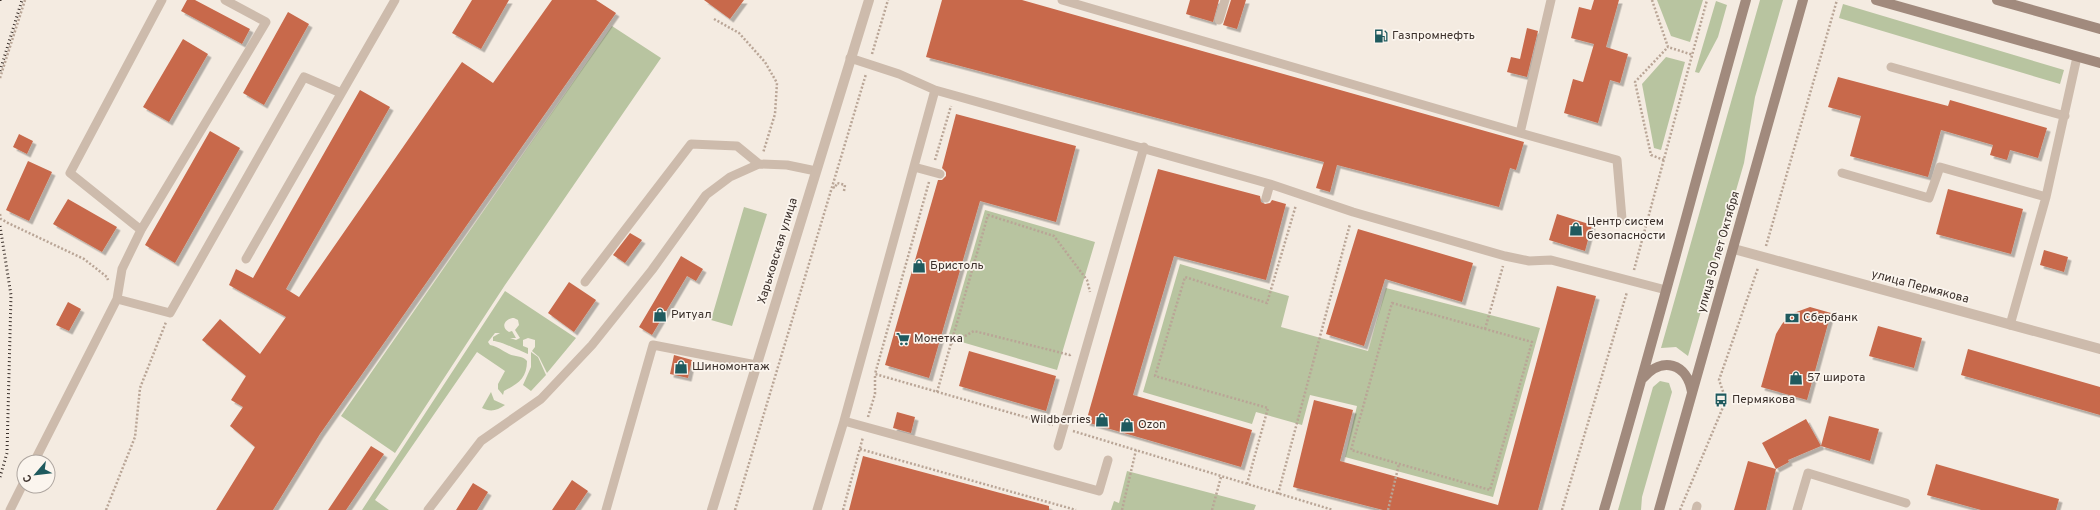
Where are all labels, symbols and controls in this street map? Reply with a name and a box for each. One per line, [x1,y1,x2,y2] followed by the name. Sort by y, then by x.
[1373,28,1389,44] fuel station icon: Газпромнефть
[1392,28,1475,44] place label: Газпромнефть
[1694,189,1744,315] street label: улица 50 лет Октября
[754,196,802,306] street label: Харьковская улица
[1587,214,1666,244] place label: Центр систем безопасности
[1568,221,1584,237] shop icon: Центр систем безопасности
[911,258,927,274] shop icon: Бристоль
[930,258,984,274] place label: Бристоль
[1869,266,1971,308] street label: улица Пермякова
[652,307,668,323] shop icon: Ритуал
[671,307,712,323] place label: Ритуал
[1784,310,1800,326] bank icon: Сбербанк
[1803,310,1858,326] place label: Сбербанк
[895,331,911,347] supermarket icon: Монетка
[914,331,963,347] place label: Монетка
[673,359,689,375] shop icon: Шиномонтаж
[692,359,770,375] place label: Шиномонтаж
[1788,370,1804,386] shop icon: 57 широта
[1807,370,1865,386] place label: 57 широта
[1713,392,1729,408] bus stop icon: Пермякова
[1732,392,1795,408] place label: Пермякова
[1030,412,1091,428] place label: Wildberries
[1094,412,1110,428] shop icon: Wildberries
[1119,417,1135,433] shop icon: Ozon
[1138,417,1166,433] place label: Ozon
[16,454,56,494] north arrow
[20,472,36,485] text: С

